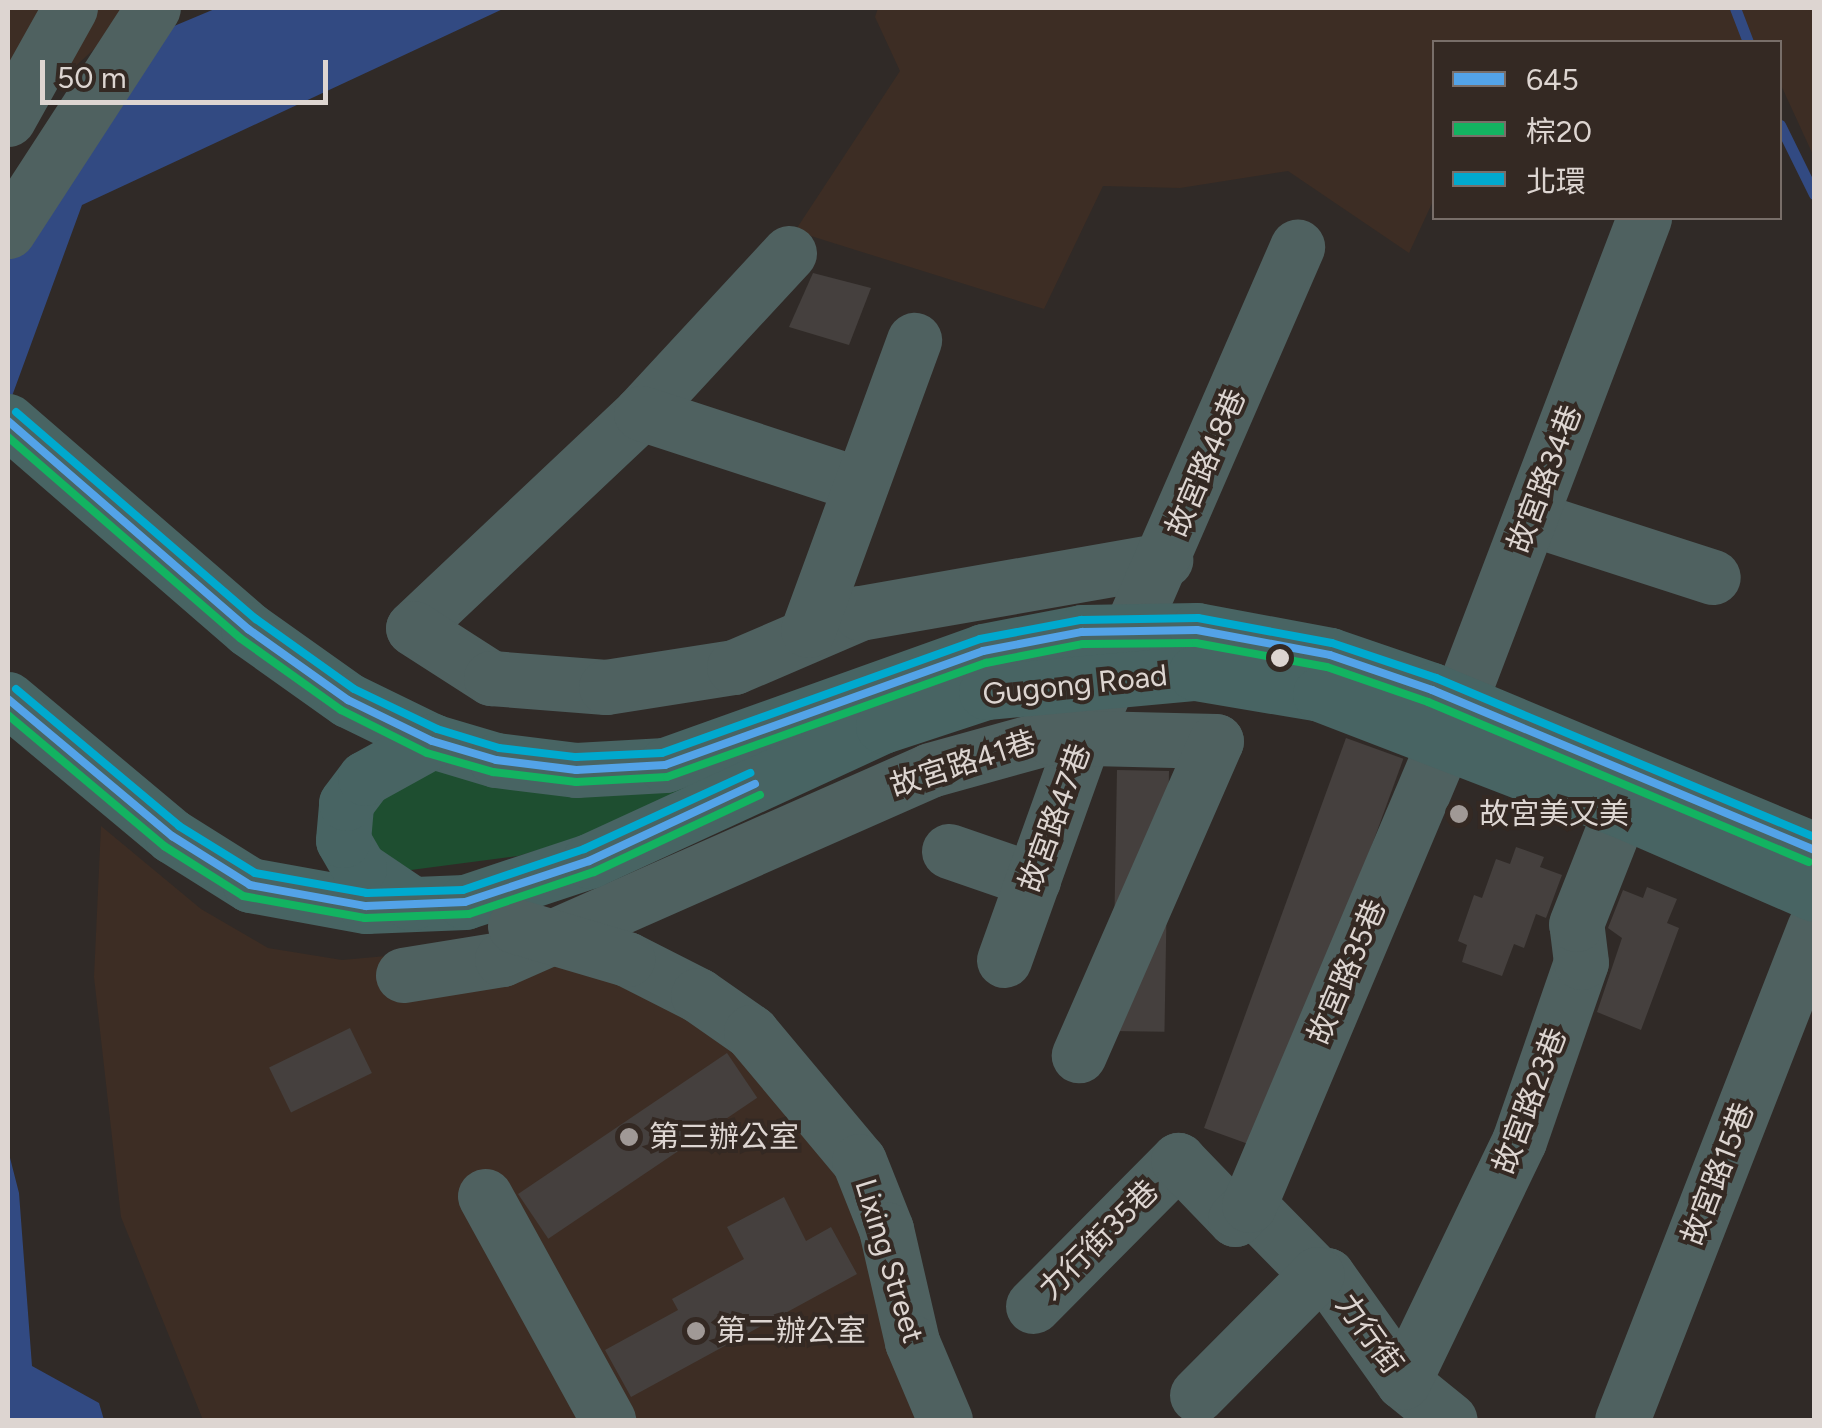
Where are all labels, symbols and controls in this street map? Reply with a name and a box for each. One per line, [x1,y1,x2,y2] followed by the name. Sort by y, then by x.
[45,40,332,102] scale bar
[1432,40,1782,220] legend
[57,59,126,96] text: 50 m
[1526,61,1579,98] text: 645
[1526,113,1592,150] text: 棕20
[1526,163,1586,200] text: 北環
[1159,384,1253,542] street label: 故宮路48巷
[1500,400,1590,558] street label: 故宮路34巷
[1270,648,1290,668] unlabelled marker
[981,657,1169,713] street label: Gugong Road
[886,724,1040,804] street label: 故宮路41巷
[1012,739,1098,897] street label: 故宮路47巷
[1479,796,1629,832] place label: 故宮美又美
[1448,803,1470,825] marker: 故宮美又美
[1300,894,1394,1050] street label: 故宮路35巷
[1486,1023,1574,1179] street label: 故宮路23巷
[1674,1098,1762,1250] street label: 故宮路15巷
[649,1119,799,1155] place label: 第三辦公室
[618,1126,640,1148] marker: 第三辦公室
[1032,1173,1166,1307] street label: 力行街35巷
[847,1175,931,1347] street label: Lixing Street
[1328,1287,1410,1381] street label: 力行街
[716,1313,866,1349] place label: 第二辦公室
[685,1320,707,1342] marker: 第二辦公室

